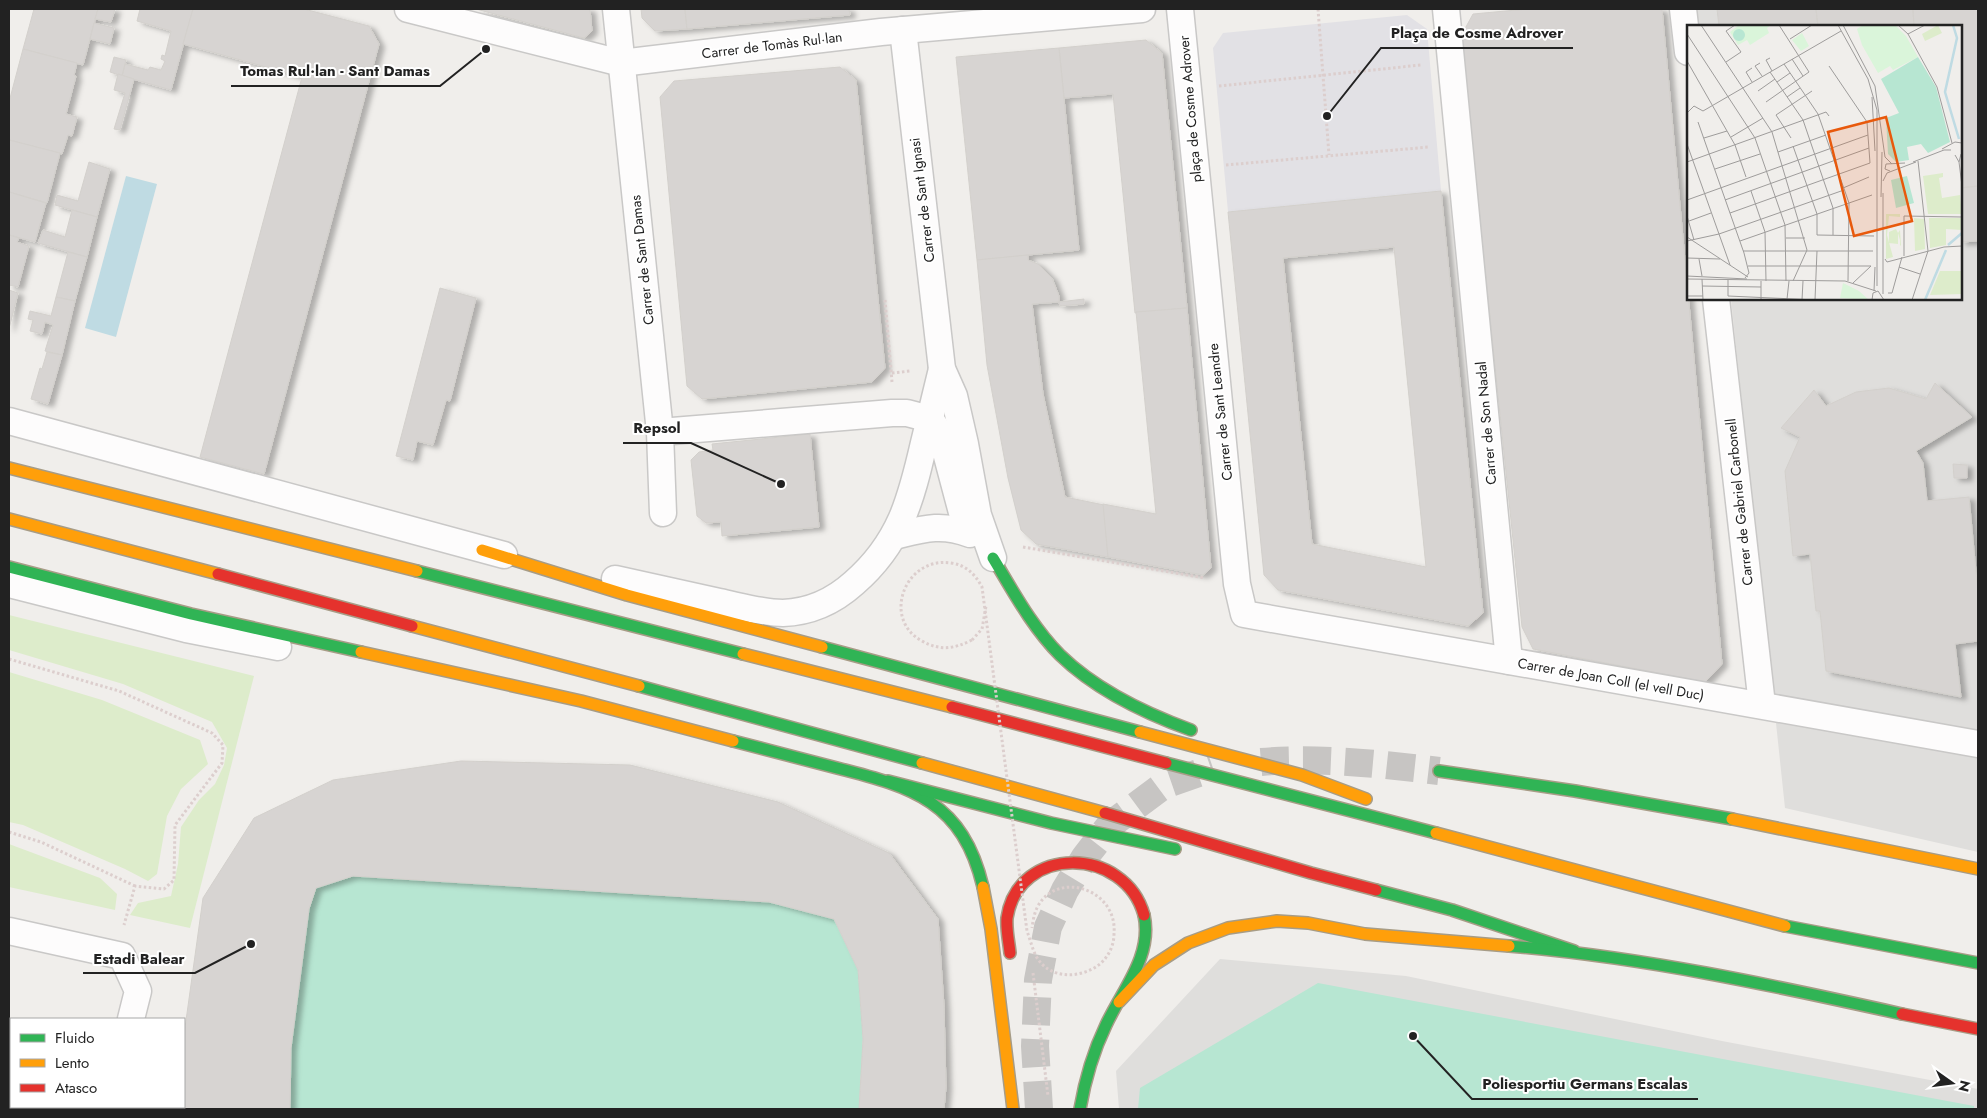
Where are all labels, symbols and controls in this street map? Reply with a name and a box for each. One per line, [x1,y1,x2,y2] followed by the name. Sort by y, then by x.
[1381,18,1573,48] callout: Plaça de Cosme Adrover
[1391,22,1564,44] text: Plaça de Cosme Adrover
[1687,25,1962,300] inset map
[701,26,843,64] street label: Carrer de Tomàs Rul·lan
[1174,35,1206,183] street label: plaça de Cosme Adrover
[231,56,440,86] callout: Tomas Rul·lan - Sant Damas
[240,60,430,82] text: Tomas Rul·lan - Sant Damas
[904,137,940,263] street label: Carrer de Sant Ignasi
[625,194,659,326] street label: Carrer de Sant Damas
[1203,342,1237,482] street label: Carrer de Sant Leandre
[1471,361,1501,485] street label: Carrer de Son Nadal
[623,413,691,443] callout: Repsol
[633,417,681,439] text: Repsol
[1720,418,1758,586] street label: Carrer de Gabriel Carbonell
[1516,653,1706,705] street label: Carrer de Joan Coll (el vell Duc)
[83,943,195,973] callout: Estadi Balear
[93,948,186,970] text: Estadi Balear
[10,1018,185,1108] legend
[55,1027,94,1049] text: Fluido
[55,1052,89,1074] text: Lento
[1927,1058,1977,1108] north arrow
[1472,1069,1698,1099] callout: Poliesportiu Germans Escalas
[1482,1073,1688,1095] text: Poliesportiu Germans Escalas
[55,1077,97,1099] text: Atasco
[1954,1078,1976,1094] text: N

